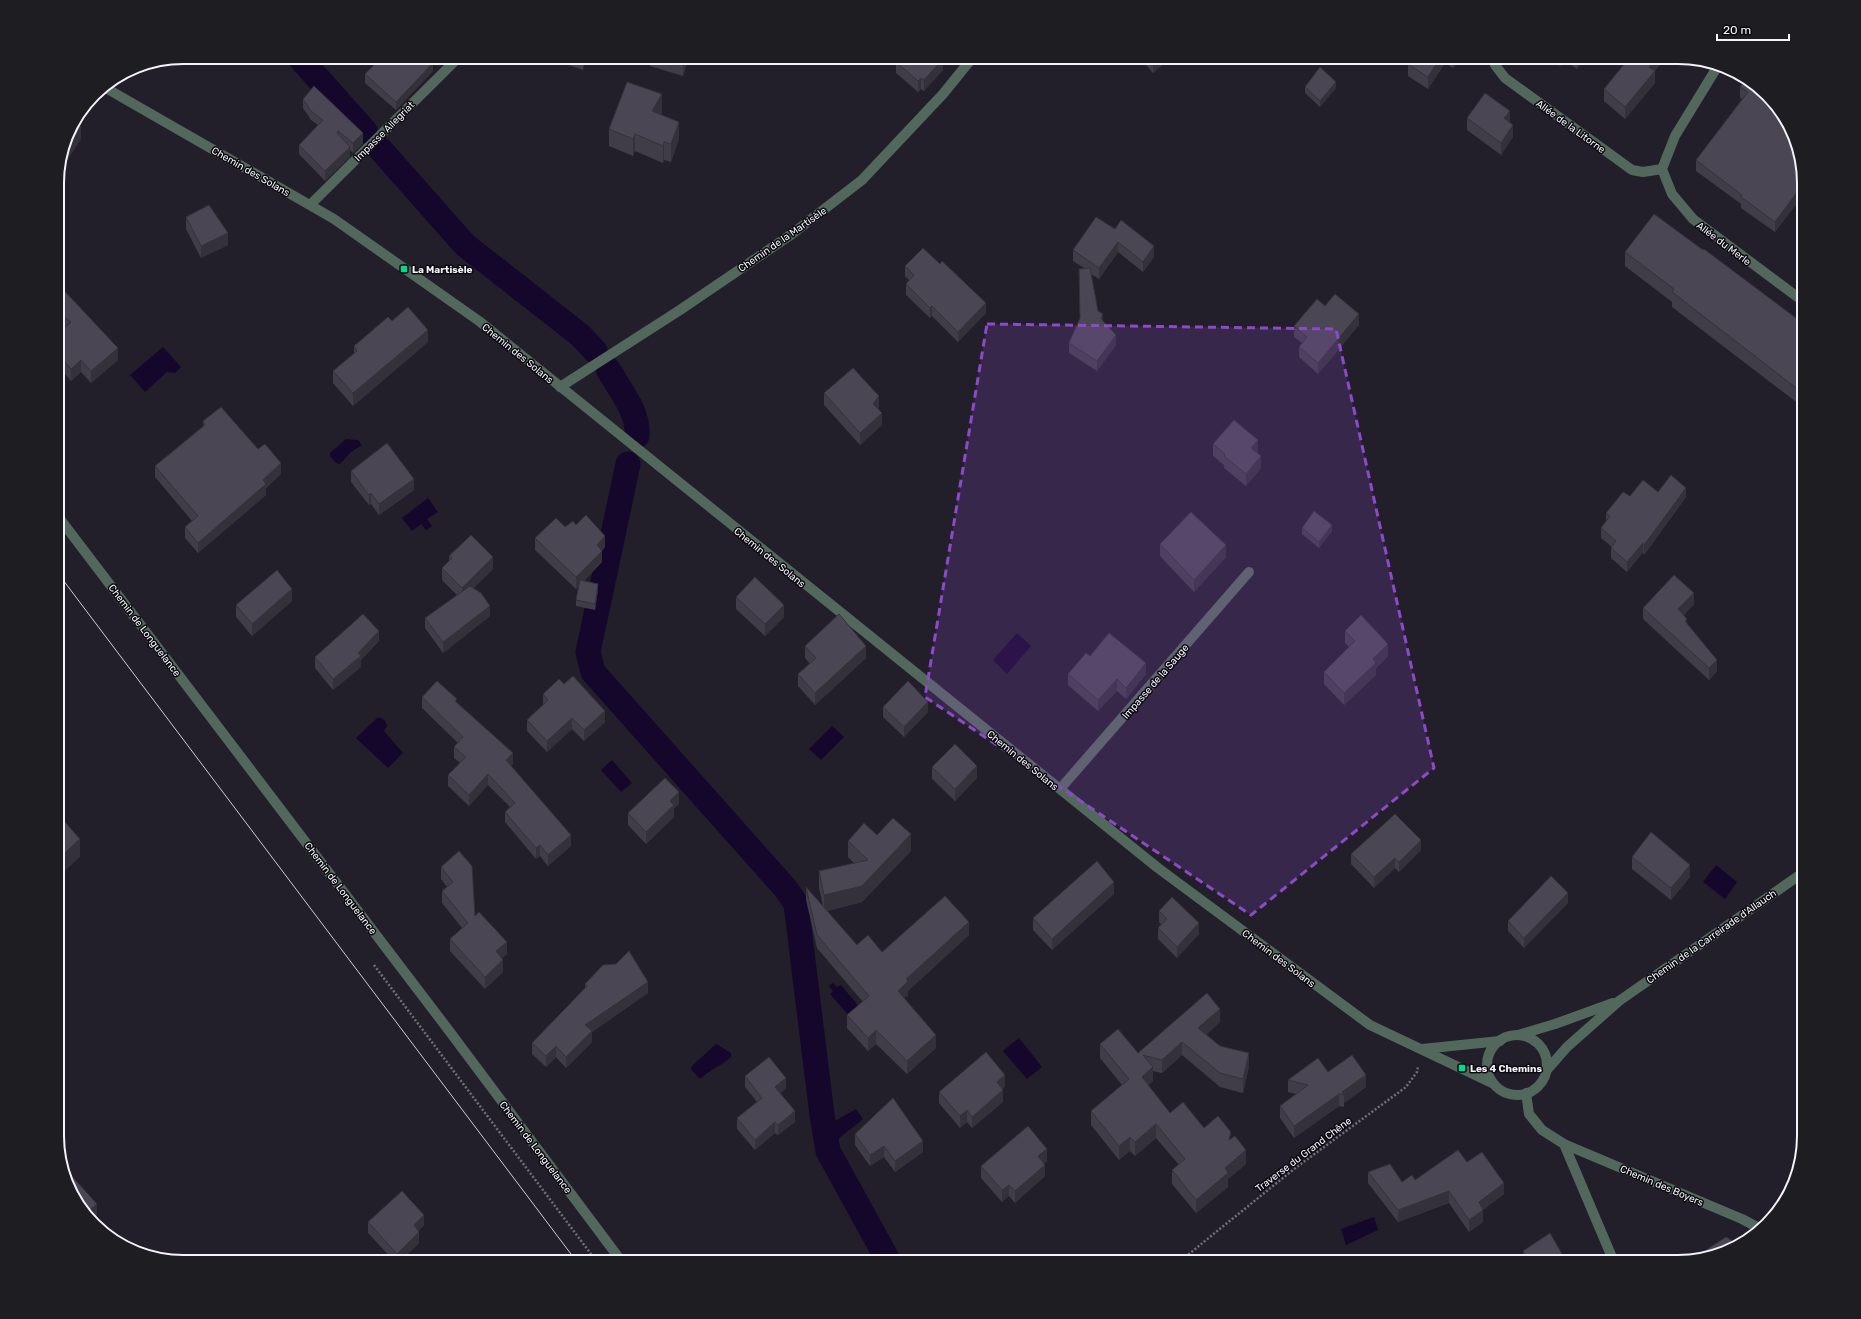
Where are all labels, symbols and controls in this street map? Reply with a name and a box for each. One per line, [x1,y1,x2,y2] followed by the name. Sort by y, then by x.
[1717,16,1789,42] scale bar
[1723,23,1751,37] text: 20 m
[1533,98,1608,156] street label: Allée de la Litorne
[352,99,417,164] street label: Impasse Allegriat
[209,145,292,199] street label: Chemin des Solans
[736,205,829,275] street label: Chemin de la Martisèle
[1694,219,1753,268] street label: Allée du Merle
[399,264,409,274] marker: La Martisèle
[412,264,473,276] place label: La Martisèle
[479,321,555,386] street label: Chemin des Solans
[731,525,807,590] street label: Chemin des Solans
[106,582,183,679] street label: Chemin de Longuelance
[1120,642,1192,721] street label: Impasse de la Sauge
[984,728,1060,793] street label: Chemin des Solans
[302,840,379,937] street label: Chemin de Longuelance
[1644,887,1779,986] street label: Chemin de la Carreirade d'Allauch
[1240,927,1317,990] street label: Chemin des Solans
[1457,1063,1467,1073] marker: Les 4 Chemins
[1470,1063,1542,1075] place label: Les 4 Chemins
[497,1099,574,1196] street label: Chemin de Longuelance
[1253,1115,1354,1195] street label: Traverse du Grand Chêne
[1618,1163,1705,1209] street label: Chemin des Boyers

